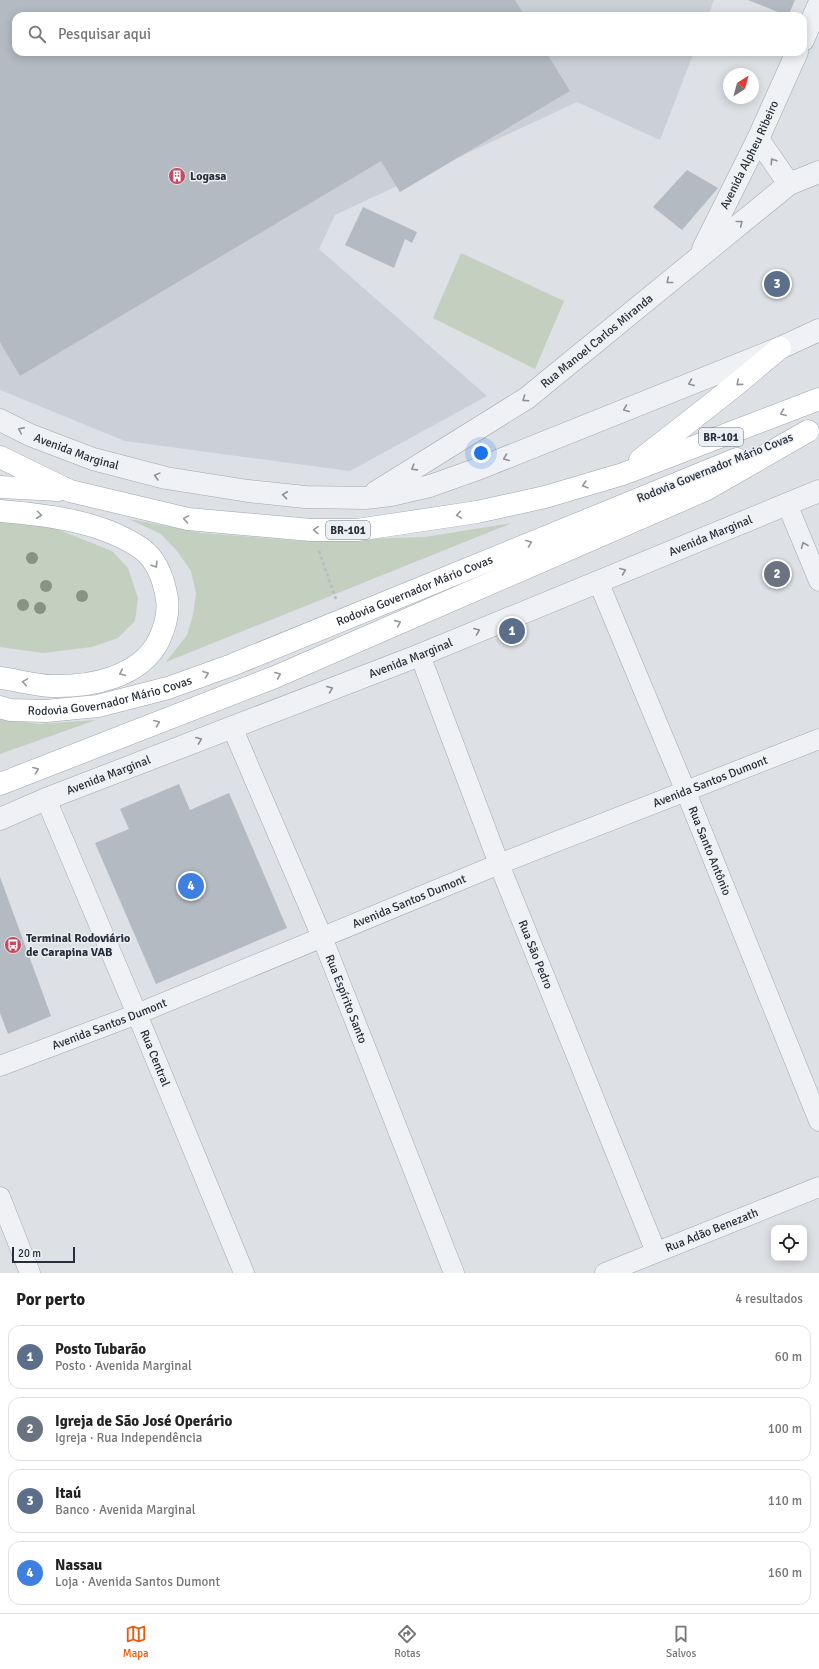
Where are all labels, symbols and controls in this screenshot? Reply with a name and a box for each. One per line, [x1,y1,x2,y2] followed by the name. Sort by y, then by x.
[12,12,807,56] search box
[26,23,48,45] icon: search
[58,25,151,43] text: Pesquisar aqui
[723,68,759,104] north arrow
[717,98,782,212] street label: Avenida Alpheu Ribeiro
[771,159,778,166] one-way arrow
[167,166,187,186] building icon: Logasa
[190,169,227,184] place label: Logasa
[735,221,742,228] one-way arrow
[764,269,790,299] pin: 3
[666,277,673,284] one-way arrow
[538,291,656,391] street label: Rua Manoel Carlos Miranda
[736,378,744,385] one-way arrow
[688,379,695,387] one-way arrow
[522,394,529,401] one-way arrow
[623,405,630,413] one-way arrow
[779,409,786,417] one-way arrow
[17,427,25,435] one-way arrow
[699,428,743,446] road number: BR-101
[32,430,121,473] street label: Avenida Marginal
[635,430,795,506] street label: Rodovia Governador Mário Covas
[471,443,491,463] your location
[502,453,509,461] one-way arrow
[411,463,418,471] one-way arrow
[154,472,161,481] one-way arrow
[582,480,589,489] one-way arrow
[282,491,288,500] one-way arrow
[36,510,42,519] one-way arrow
[456,510,462,519] one-way arrow
[666,512,755,559] street label: Avenida Marginal
[183,515,190,523] one-way arrow
[326,521,370,539] road number: BR-101
[313,526,319,534] one-way arrow
[524,540,532,548] one-way arrow
[801,541,809,549] one-way arrow
[334,552,495,629] street label: Rodovia Governador Mário Covas
[764,559,790,589] pin: 2
[150,561,158,568] one-way arrow
[619,567,626,575] one-way arrow
[499,616,525,646] pin: 1
[394,620,401,628] one-way arrow
[472,628,480,636] one-way arrow
[366,635,455,682] street label: Avenida Marginal
[119,668,127,676] one-way arrow
[203,671,210,679] one-way arrow
[275,672,282,680] one-way arrow
[28,673,194,719] street label: Rodovia Governador Mário Covas
[22,678,28,687] one-way arrow
[325,686,333,694] one-way arrow
[154,719,161,727] one-way arrow
[196,736,203,744] one-way arrow
[64,752,153,798] street label: Avenida Marginal
[651,752,770,811] street label: Avenida Santos Dumont
[33,767,40,775] one-way arrow
[685,804,734,898] street label: Rua Santo Antônio
[178,871,204,901] pin: 4
[350,871,468,932] street label: Avenida Santos Dumont
[515,918,556,991] street label: Rua São Pedro
[26,931,130,960] place label: Terminal Rodoviário de Carapina VAB
[3,935,23,955] bus stop icon: Terminal Rodoviário de Carapina VAB
[322,952,371,1046] street label: Rua Espírito Santo
[50,995,169,1053] street label: Avenida Santos Dumont
[137,1027,174,1089] street label: Rua Central
[663,1205,760,1255] street label: Rua Adão Benezath
[771,1225,807,1261] map controls
[771,1225,807,1261] button: locate
[12,1245,75,1264] scale bar
[18,1247,41,1260] text: 20 m
[16,1289,85,1310] text: Por perto
[735,1291,803,1307] text: 4 resultados
[55,1340,146,1358] text: Posto Tubarão
[26,1349,34,1365] text: 1
[775,1349,802,1365] text: 60 m
[55,1358,192,1374] text: Posto · Avenida Marginal
[55,1412,232,1430] text: Igreja de São José Operário
[26,1421,34,1437] text: 2
[768,1421,802,1437] text: 100 m
[55,1430,202,1446] text: Igreja · Rua Independência
[55,1484,81,1502] text: Itaú
[26,1493,34,1509] text: 3
[768,1493,802,1509] text: 110 m
[55,1502,196,1518] text: Banco · Avenida Marginal
[55,1556,102,1574] text: Nassau
[26,1565,34,1581] text: 4
[768,1565,802,1581] text: 160 m
[55,1574,220,1590] text: Loja · Avenida Santos Dumont
[123,1623,149,1660] tab: Mapa
[394,1623,421,1660] tab: Rotas
[666,1623,696,1660] tab: Salvos

